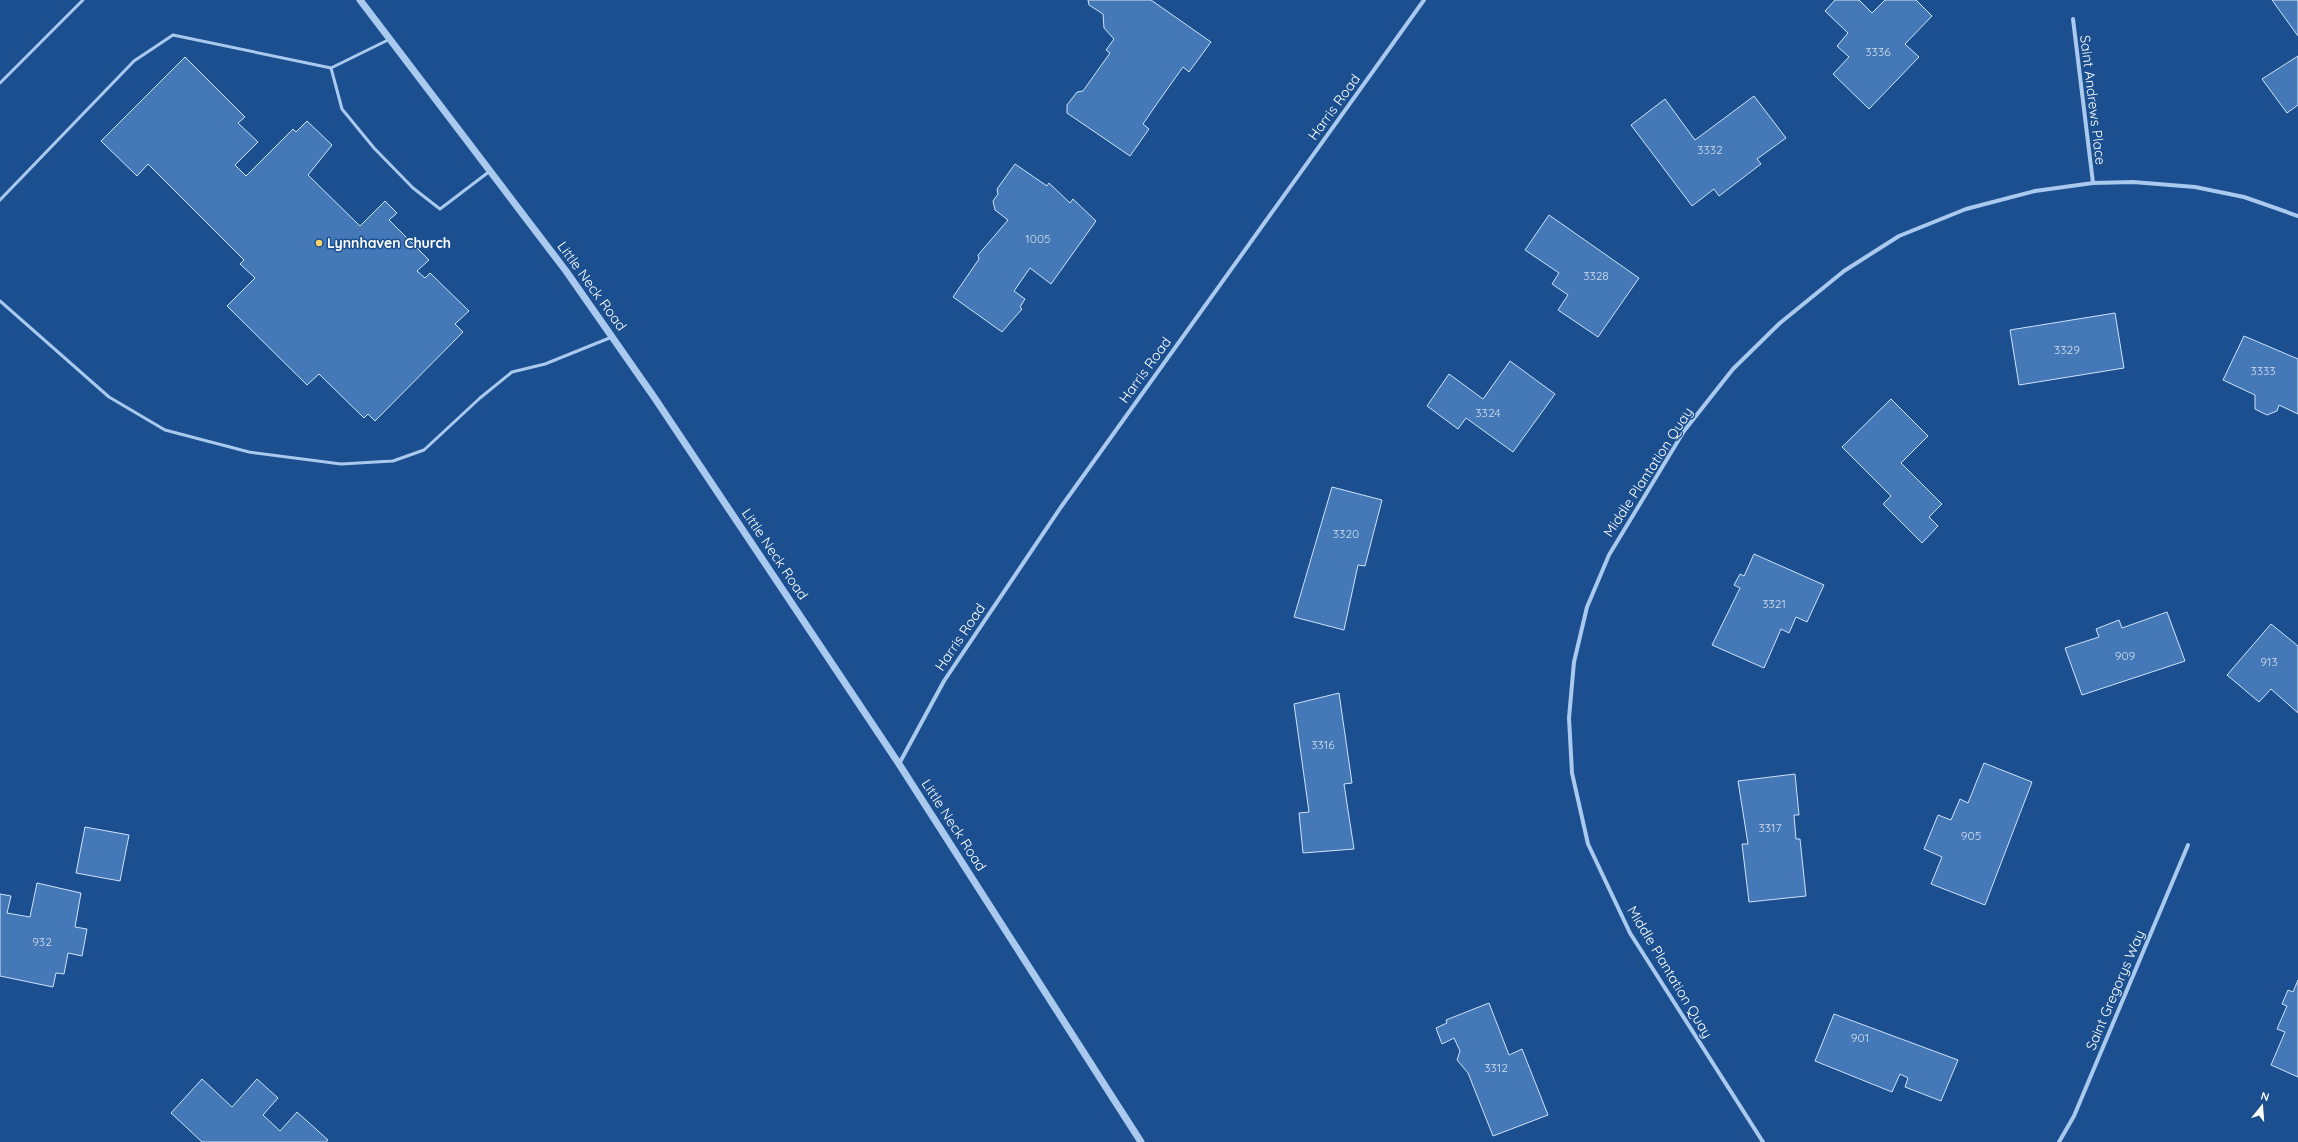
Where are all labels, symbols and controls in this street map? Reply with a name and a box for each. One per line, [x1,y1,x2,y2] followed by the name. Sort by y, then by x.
[2076,34,2110,166] street label: Saint Andrews Place
[1865,44,1891,59] house number: 3336
[1304,70,1364,144] street label: Harris Road
[1697,142,1723,157] house number: 3332
[1025,231,1051,246] house number: 1005
[327,234,451,252] place label: Lynnhaven Church
[314,238,324,248] marker: Lynnhaven Church
[554,238,630,334] street label: Little Neck Road
[1583,268,1609,283] house number: 3328
[1115,333,1175,407] street label: Harris Road
[2054,342,2080,357] house number: 3329
[2250,363,2276,378] house number: 3333
[1599,404,1697,540] street label: Middle Plantation Quay
[1475,405,1501,420] house number: 3324
[738,505,812,603] street label: Little Neck Road
[1333,526,1359,541] house number: 3320
[1762,596,1786,611] house number: 3321
[931,600,989,674] street label: Harris Road
[2115,648,2136,663] house number: 909
[2260,654,2278,669] house number: 913
[1311,737,1335,752] house number: 3316
[918,776,990,874] street label: Little Neck Road
[1758,820,1782,835] house number: 3317
[1961,828,1981,843] house number: 905
[1623,903,1717,1041] street label: Middle Plantation Quay
[2082,927,2148,1053] street label: Saint Gregorys Way
[32,934,52,949] house number: 932
[1851,1030,1869,1045] house number: 901
[1484,1060,1508,1075] house number: 3312
[2242,1086,2282,1126] north arrow
[2259,1089,2271,1104] text: N

